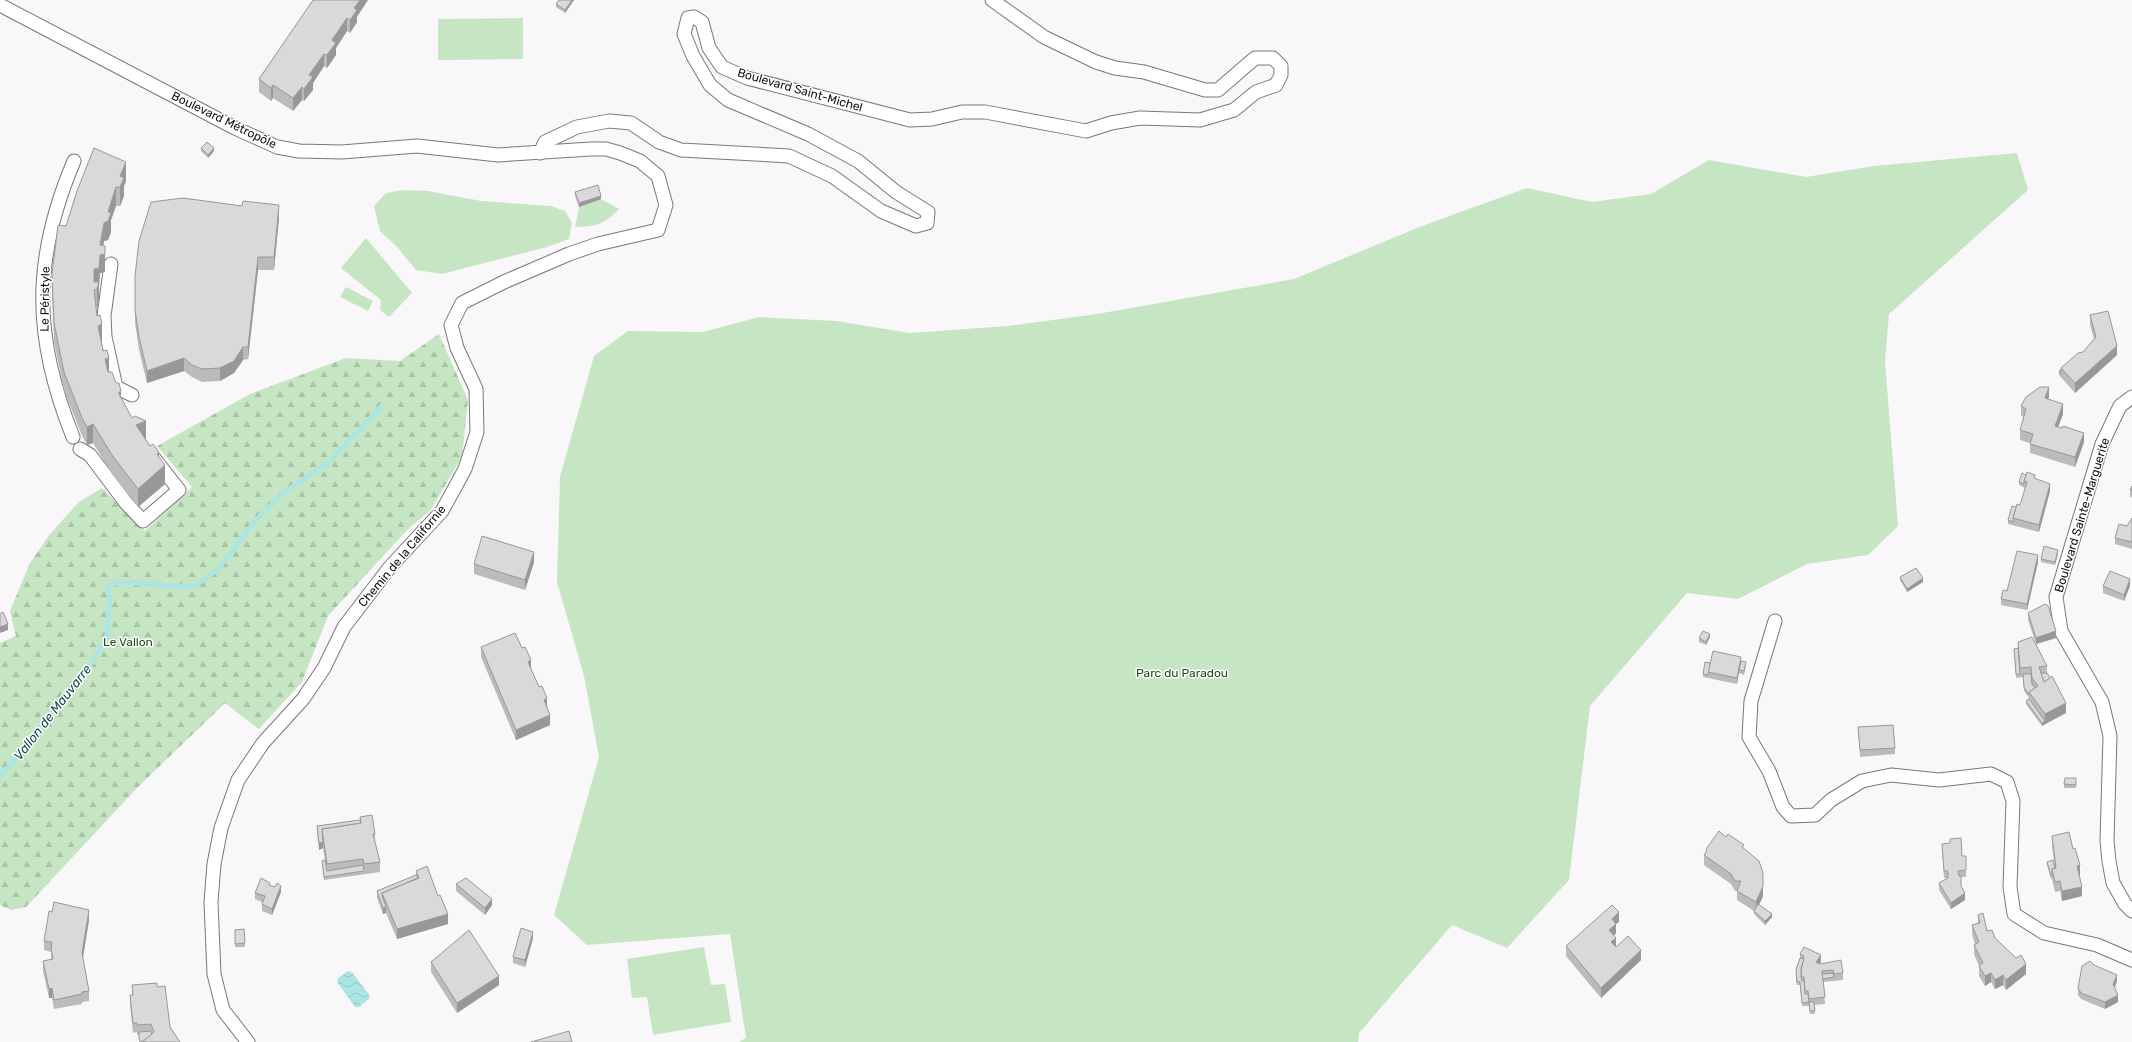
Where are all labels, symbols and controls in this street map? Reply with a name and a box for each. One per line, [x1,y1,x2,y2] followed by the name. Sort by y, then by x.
[736,65,864,115] street label: Boulevard Saint-Michel
[169,88,279,152] street label: Boulevard Métropôle
[37,266,53,332] street label: Le Péristyle
[2052,436,2112,594] street label: Boulevard Sainte-Marguerite
[355,502,449,610] street label: Chemin de la Californie
[103,635,153,649] park label: Le Vallon
[10,662,94,763] water label: Vallon de Mauvarre
[1136,666,1228,680] park label: Parc du Paradou

